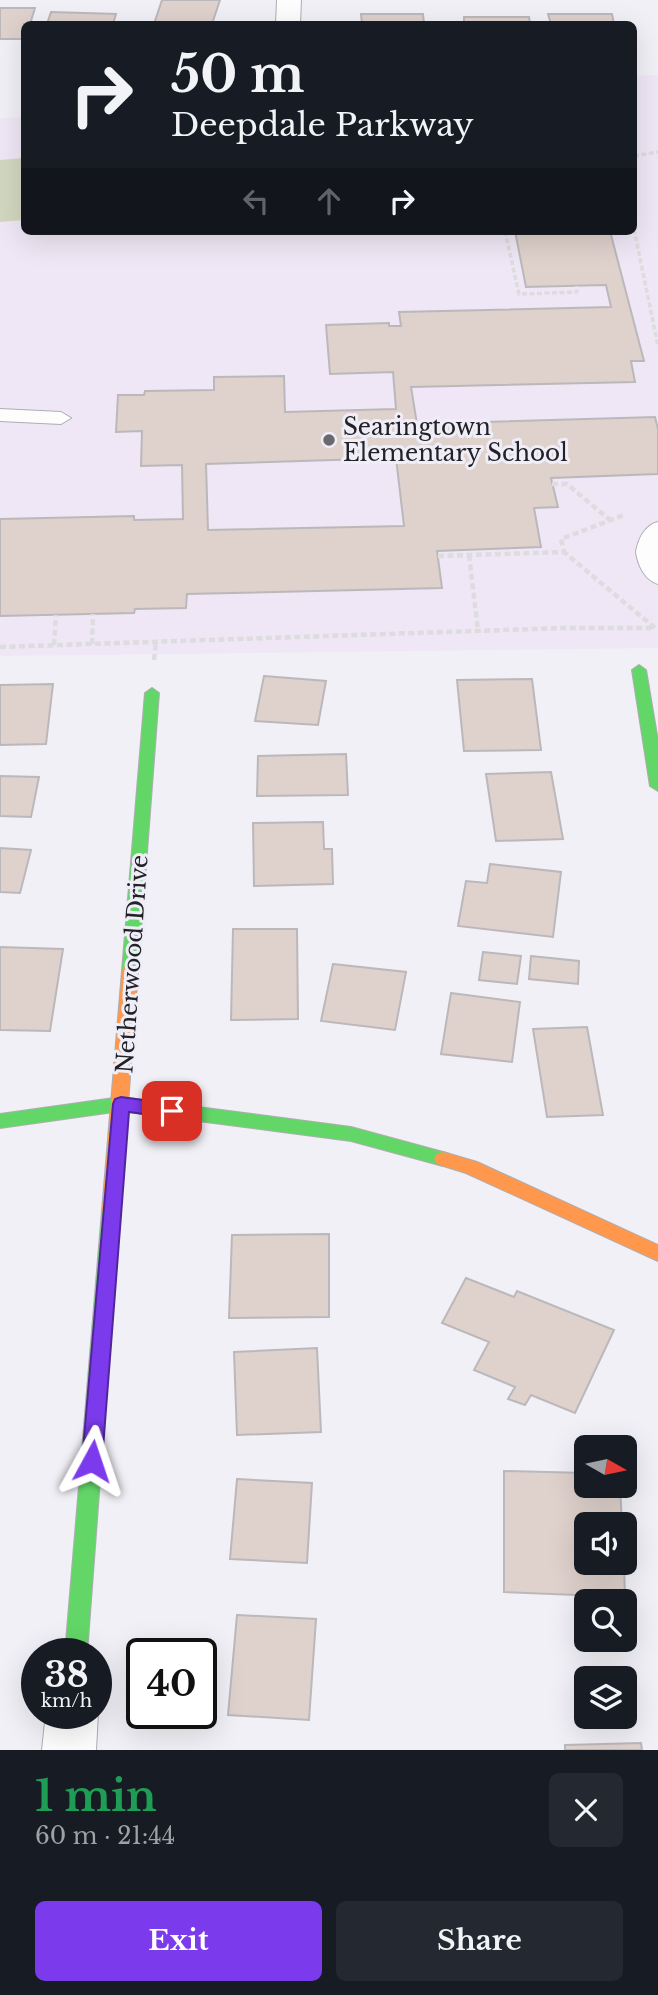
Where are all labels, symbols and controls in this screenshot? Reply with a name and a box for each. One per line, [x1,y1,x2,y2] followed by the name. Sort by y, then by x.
[171,44,304,105] text: 50 m
[56,49,147,140] icon: right
[171,105,474,145] text: Deepdale Parkway
[237,182,275,220] icon: left
[310,182,348,220] icon: ahead
[383,182,421,220] icon: right
[343,413,568,467] place label: Searingtown Elementary School
[321,432,337,448] marker: Searingtown Elementary School
[110,854,154,1074] street label: Netherwood Drive
[142,1081,202,1141] pin
[153,1092,191,1130] icon: arrive
[55,1424,129,1498] position arrow
[574,1435,637,1498] north arrow
[574,1435,637,1729] map controls
[574,1512,637,1575] button: sound
[574,1589,637,1652] button: search
[126,1638,217,1729] speed limit sign: 40
[44,1653,89,1696] text: 38
[574,1666,637,1729] button: layers
[41,1690,92,1712] text: km/h
[35,1770,157,1822] text: 1 min
[549,1773,623,1847] button: close
[35,1822,175,1850] text: 60 m · 21:44
[35,1901,322,1981] button: Exit
[336,1901,623,1981] button: Share

